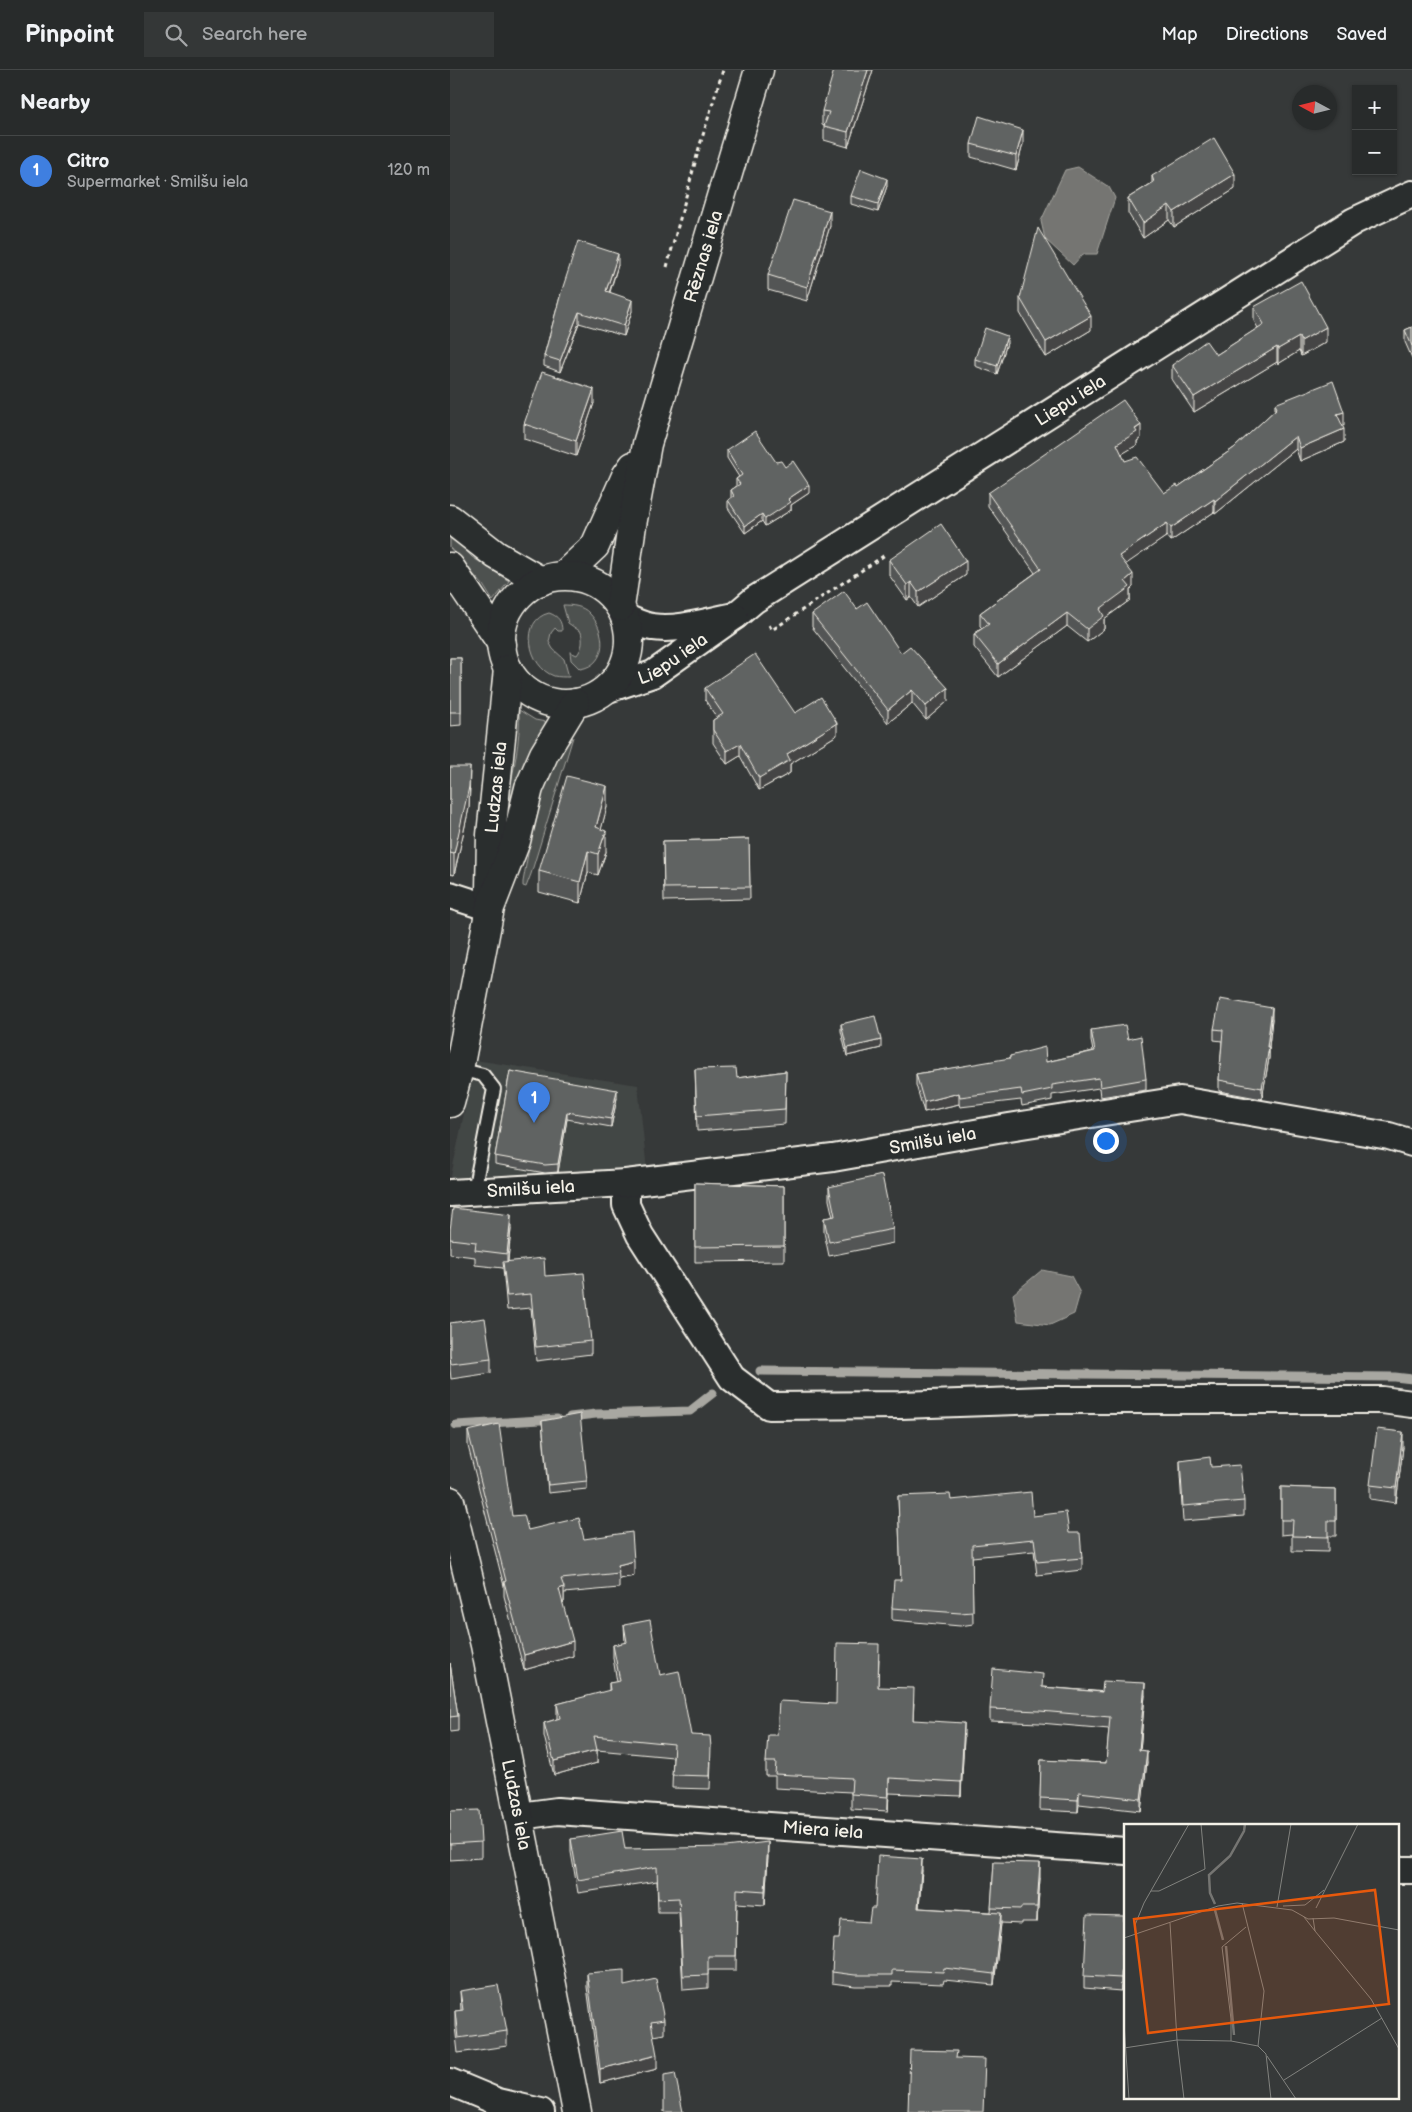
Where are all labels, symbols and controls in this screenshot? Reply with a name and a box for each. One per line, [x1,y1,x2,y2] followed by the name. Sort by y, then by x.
[144,12,494,57] search box
[25,20,114,49] text: Pinpoint
[162,21,190,49] icon: search
[202,23,307,46] text: Search here
[1162,24,1198,45] text: Map
[1226,24,1308,45] text: Directions
[1336,24,1387,45] text: Saved
[1292,85,1337,130] north arrow
[1352,85,1397,175] map controls
[1352,85,1397,130] button: +
[20,90,90,115] text: Nearby
[1352,130,1397,175] button: −
[67,150,109,173] text: Citro
[33,161,39,180] text: 1
[387,161,430,180] text: 120 m
[67,173,248,192] text: Supermarket · Smilšu iela
[679,208,727,305] street label: Rēznas iela
[1031,370,1110,430] street label: Liepu iela
[635,628,711,689] street label: Liepu iela
[481,740,511,834] street label: Ludzas iela
[518,1082,550,1123] pin: 1
[888,1122,978,1158] street label: Smilšu iela
[1093,1128,1119,1154] your location
[486,1175,575,1201] street label: Smilšu iela
[497,1758,536,1852] street label: Ludzas iela
[782,1816,864,1843] street label: Miera iela
[1124,1824,1399,2100] inset map

